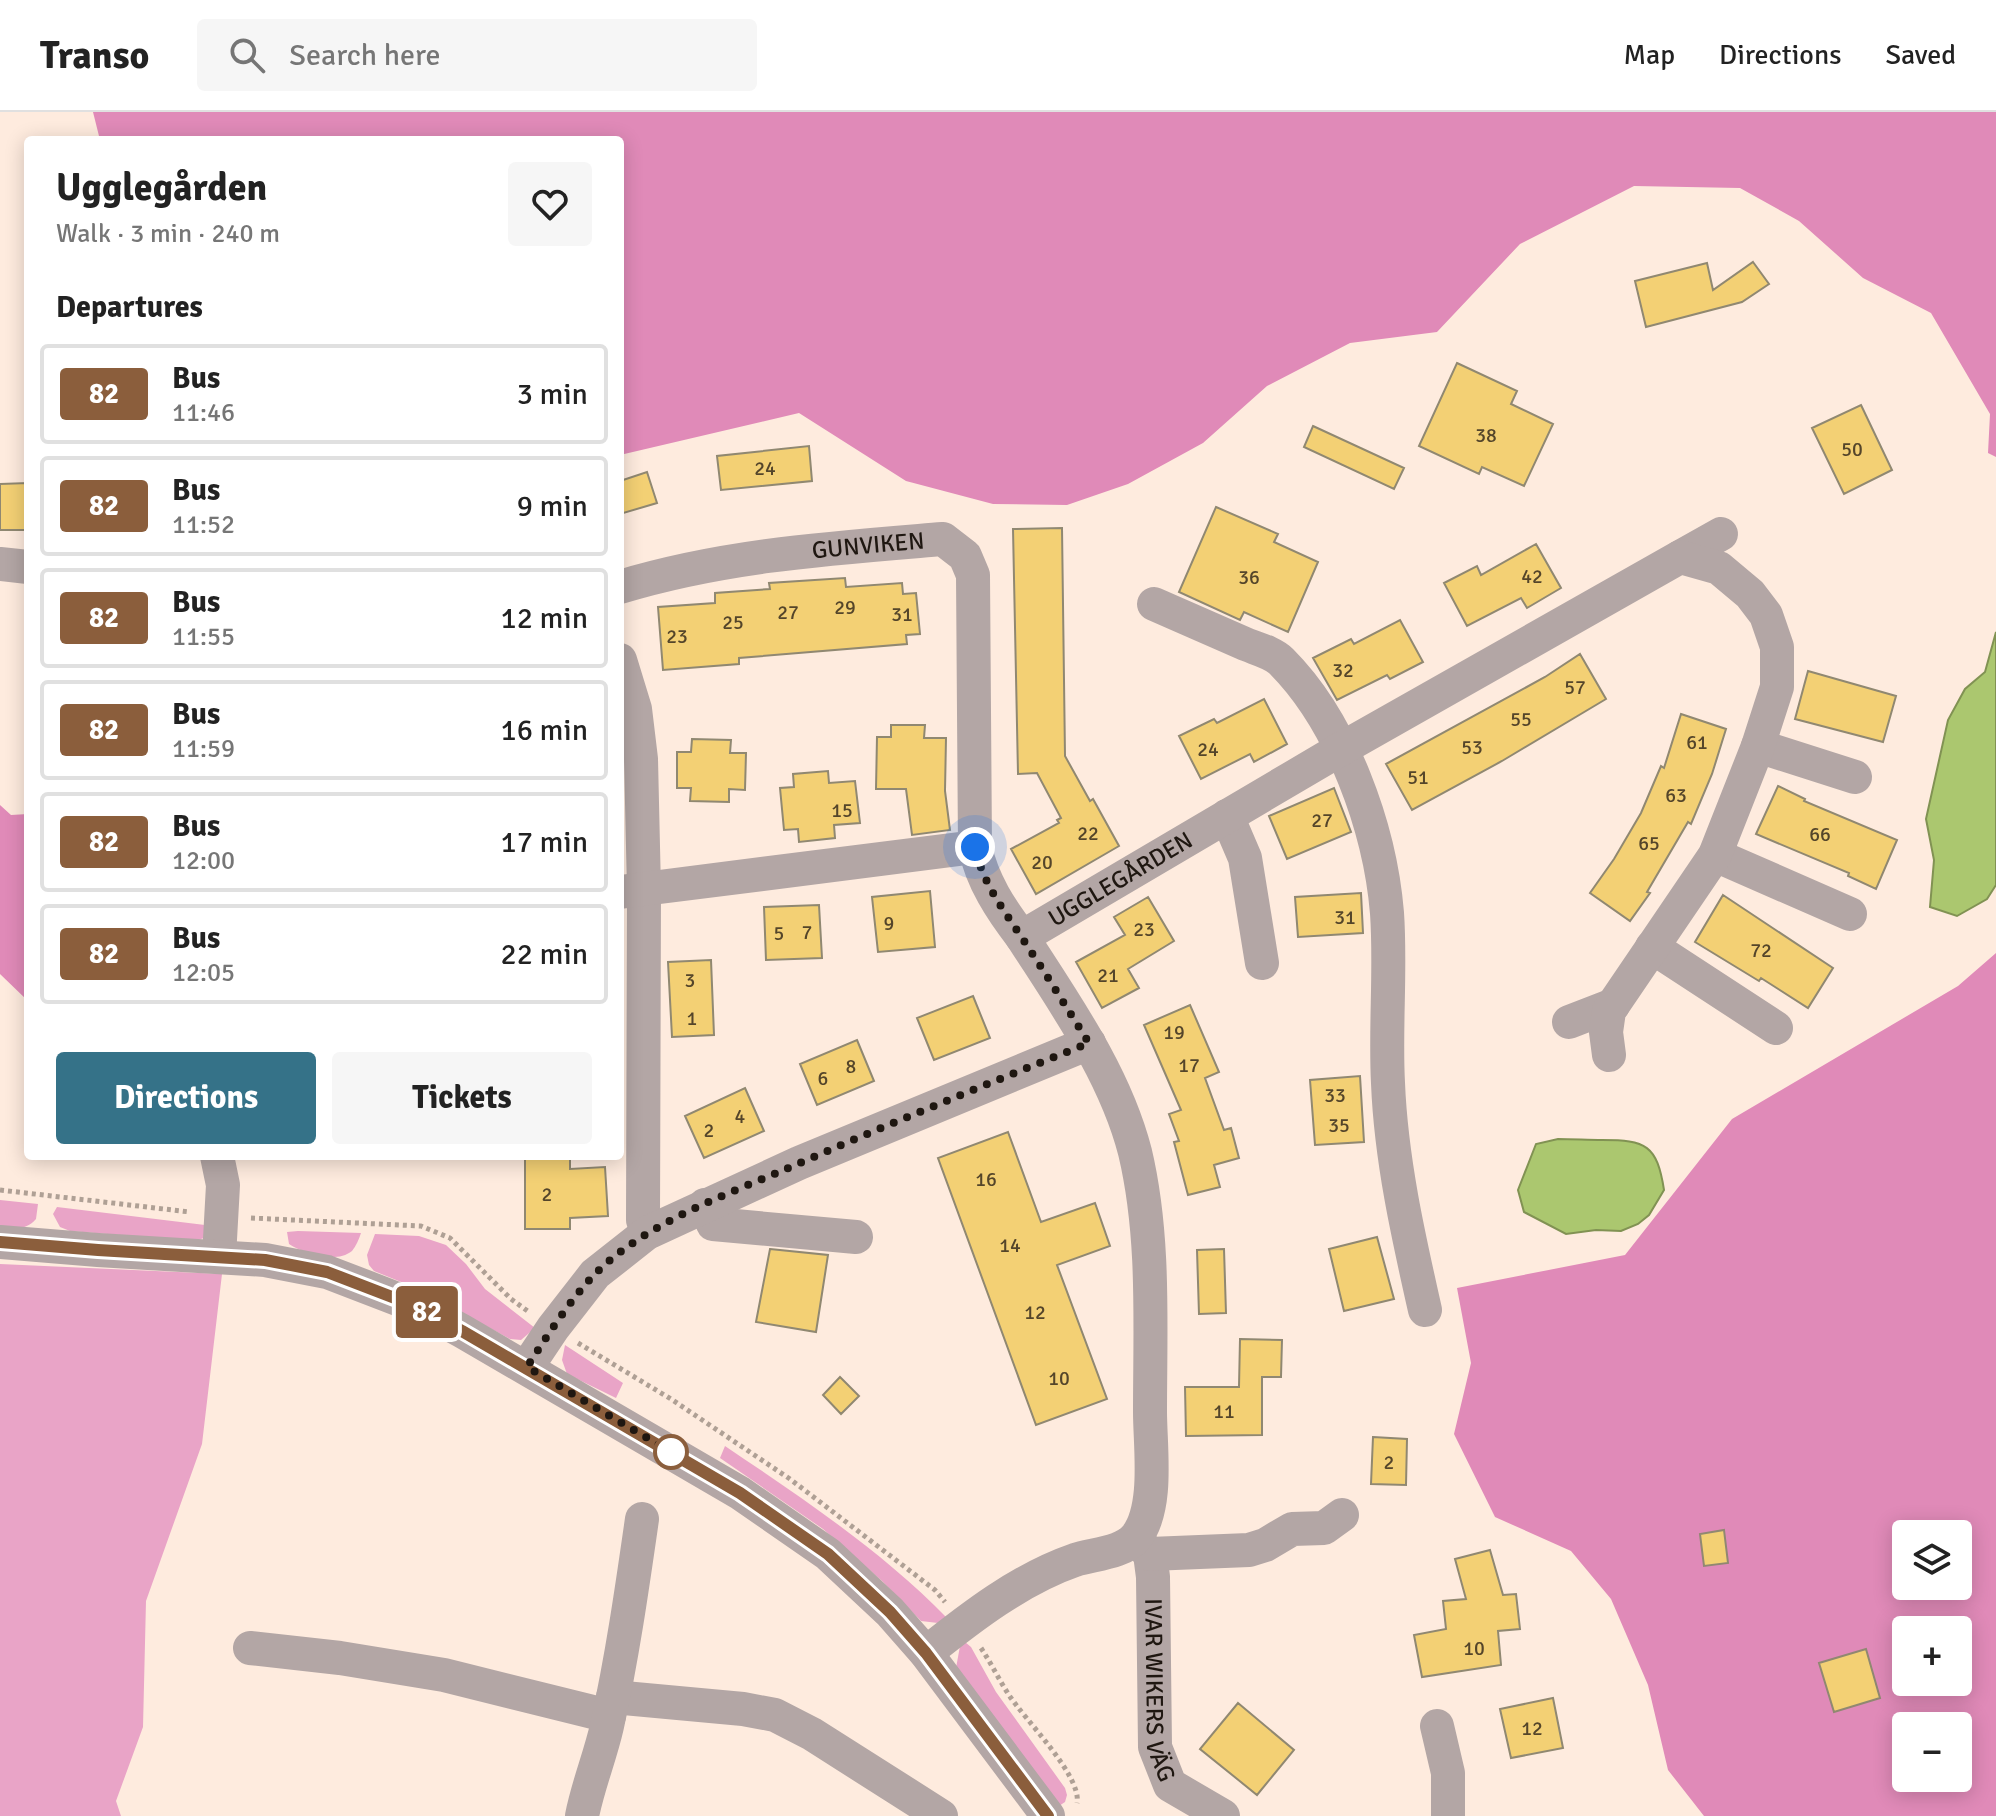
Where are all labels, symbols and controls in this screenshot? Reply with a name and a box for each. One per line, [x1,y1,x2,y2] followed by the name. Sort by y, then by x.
[197,19,757,91] search box
[40,32,149,79] text: Transo
[225,33,269,77] icon: search
[289,37,441,74] text: Search here
[1623,38,1675,72] text: Map
[1719,38,1841,72] text: Directions
[1885,38,1956,72] text: Saved
[508,162,592,246] button: heart
[56,164,267,211] text: Ugglegården
[56,218,280,250] text: Walk · 3 min · 240 m
[56,289,203,326] text: Departures
[172,360,220,397] text: Bus
[517,376,588,413] text: 3 min
[89,377,119,411] text: 82
[172,397,235,429] text: 11:46
[1475,423,1497,448] house number: 38
[1841,437,1863,462] house number: 50
[754,456,776,481] house number: 24
[172,472,220,509] text: Bus
[517,488,588,525] text: 9 min
[89,489,119,523] text: 82
[172,509,235,541] text: 11:52
[810,526,925,566] street label: GUNVIKEN
[1521,564,1543,589] house number: 42
[1238,565,1260,590] house number: 36
[172,584,220,621] text: Bus
[834,595,856,620] house number: 29
[501,600,588,637] text: 12 min
[777,600,799,625] house number: 27
[89,601,119,635] text: 82
[891,602,913,627] house number: 31
[722,610,744,635] house number: 25
[172,621,235,653] text: 11:55
[666,624,688,649] house number: 23
[1332,658,1354,683] house number: 32
[1564,675,1586,700] house number: 57
[172,696,220,733] text: Bus
[1510,707,1532,732] house number: 55
[501,712,588,749] text: 16 min
[89,713,119,747] text: 82
[1686,730,1708,755] house number: 61
[172,733,235,765] text: 11:59
[1461,735,1483,760] house number: 53
[1197,737,1219,762] house number: 24
[1407,765,1429,790] house number: 51
[1665,783,1687,808] house number: 63
[831,798,853,823] house number: 15
[172,808,220,845] text: Bus
[1311,808,1333,833] house number: 27
[1077,821,1099,846] house number: 22
[1809,822,1831,847] house number: 66
[501,824,588,861] text: 17 min
[89,825,119,859] text: 82
[1043,825,1198,933] street label: UGGLEGÅRDEN
[955,827,995,867] your location
[1638,831,1660,856] house number: 65
[172,845,235,877] text: 12:00
[1031,850,1053,875] house number: 20
[1334,905,1356,930] house number: 31
[884,911,894,936] house number: 9
[1133,917,1155,942] house number: 23
[172,920,220,957] text: Bus
[802,920,812,945] house number: 7
[774,921,784,946] house number: 5
[501,936,588,973] text: 22 min
[89,937,119,971] text: 82
[1750,938,1772,963] house number: 72
[172,957,235,989] text: 12:05
[1097,963,1119,988] house number: 21
[685,968,695,993] house number: 3
[687,1006,697,1031] house number: 1
[1163,1020,1185,1045] house number: 19
[56,1052,316,1144] button: Directions
[332,1052,592,1144] button: Tickets
[1178,1053,1200,1078] house number: 17
[846,1054,856,1079] house number: 8
[818,1066,828,1091] house number: 6
[1324,1083,1346,1108] house number: 33
[735,1104,746,1129] house number: 4
[1328,1113,1350,1138] house number: 35
[704,1118,714,1143] house number: 2
[975,1167,997,1192] house number: 16
[542,1182,552,1207] house number: 2
[999,1233,1021,1258] house number: 14
[391,1286,463,1338] line badge: 82
[412,1295,442,1329] text: 82
[1024,1300,1046,1325] house number: 12
[1048,1366,1070,1391] house number: 10
[1213,1399,1235,1424] house number: 11
[654,1435,688,1469] unlabelled marker
[1384,1450,1394,1475] house number: 2
[1892,1520,1972,1792] map controls
[1892,1520,1972,1600] button: layers
[1138,1598,1182,1786] street label: IVAR WIKERS VÄG
[1892,1616,1972,1696] button: +
[1463,1636,1485,1661] house number: 10
[1892,1712,1972,1792] button: −
[1521,1716,1543,1741] house number: 12

